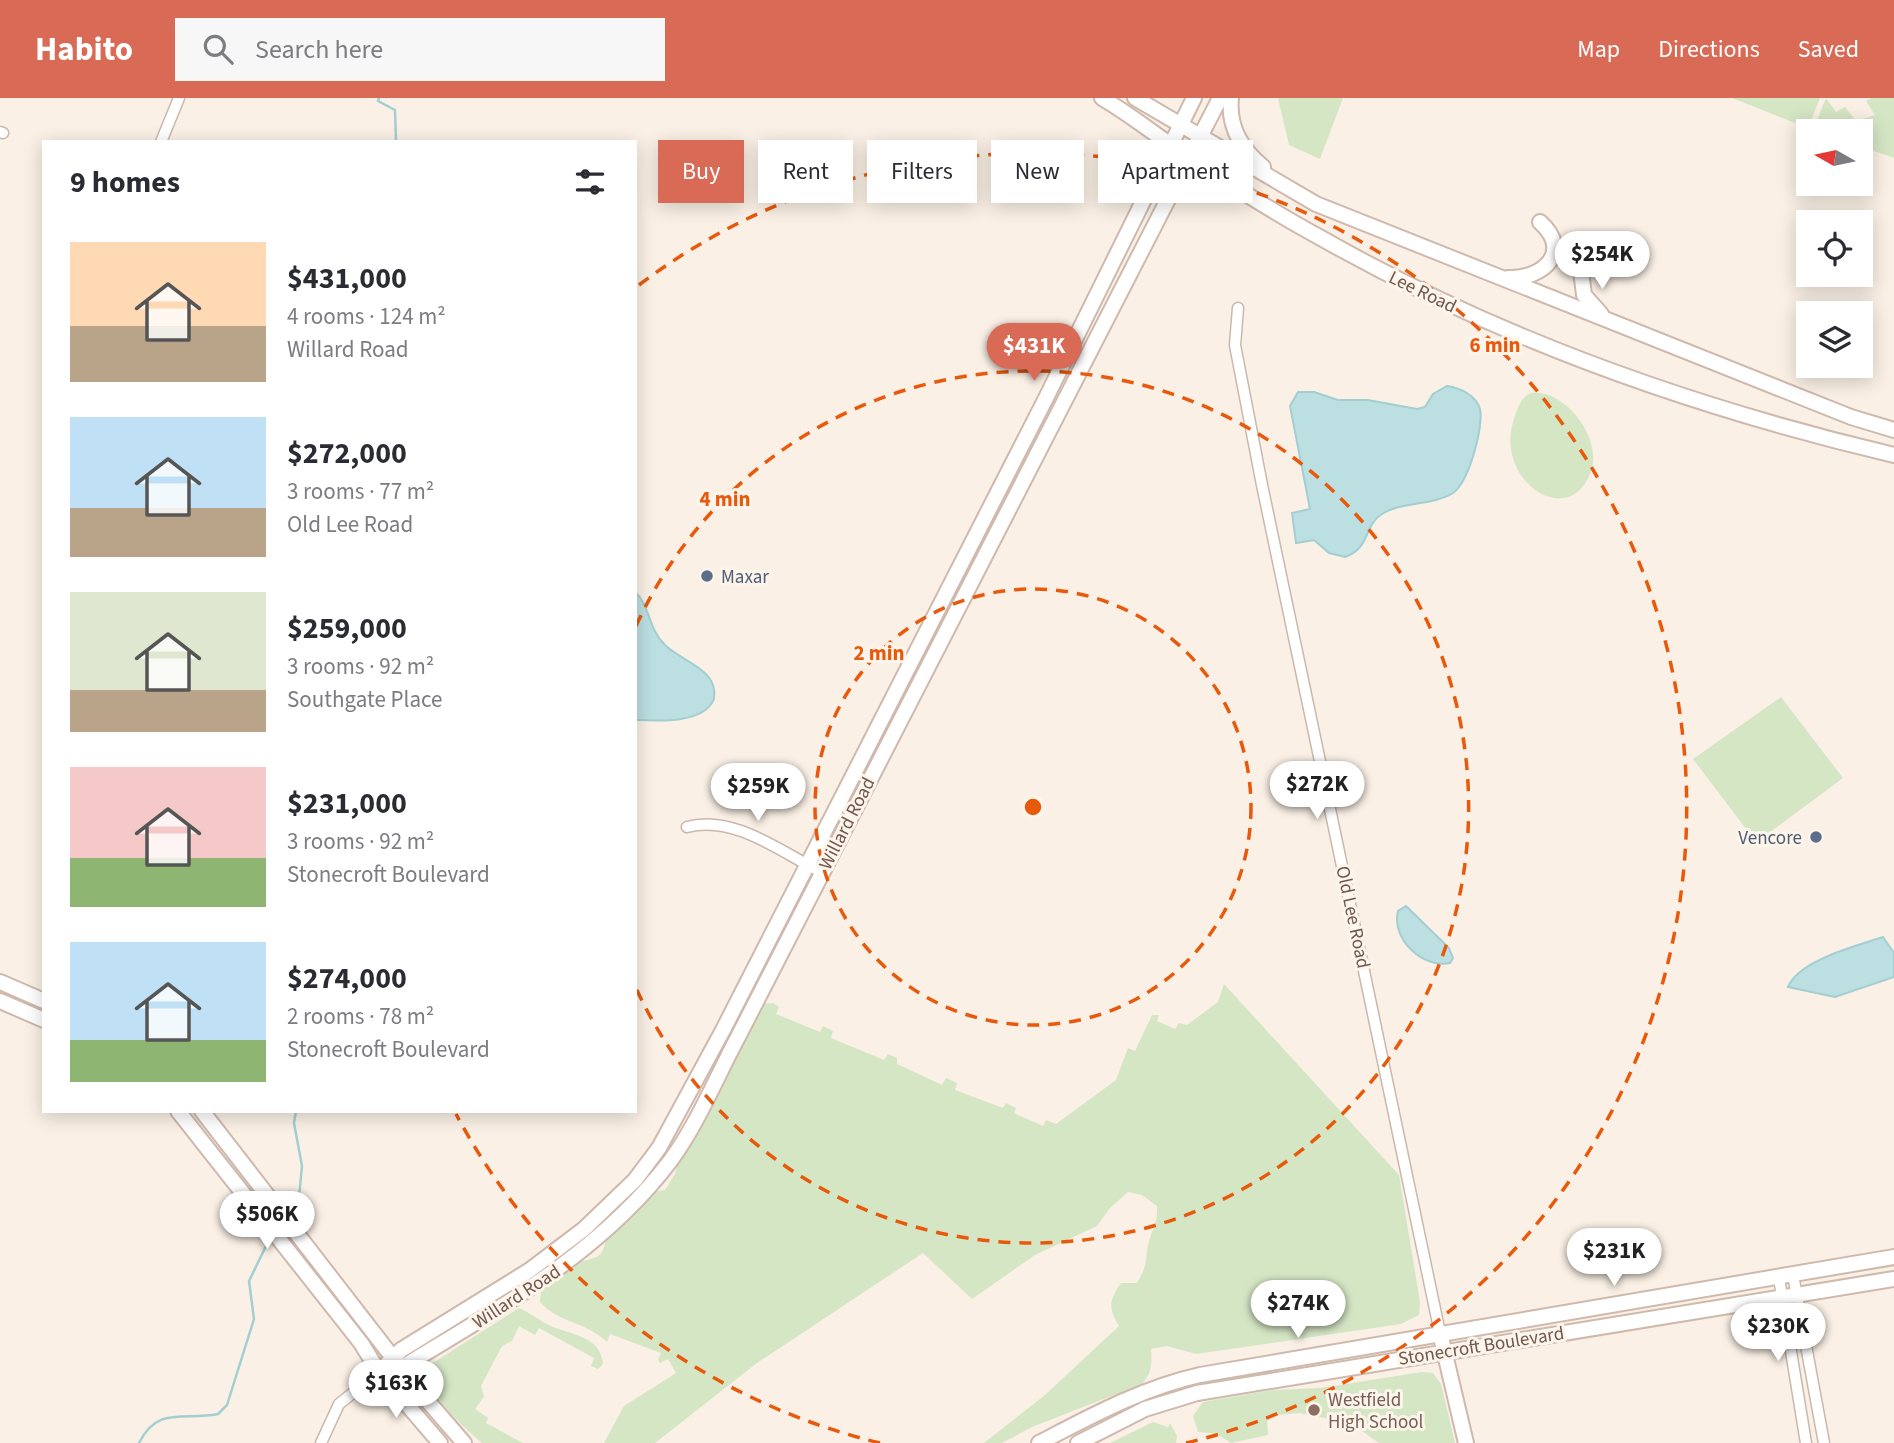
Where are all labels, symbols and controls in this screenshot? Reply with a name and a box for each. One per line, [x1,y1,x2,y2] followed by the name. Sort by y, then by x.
[175,18,665,81] search box
[35,26,133,73] text: Habito
[199,30,237,68] icon: search
[255,31,383,68] text: Search here
[1577,32,1620,67] text: Map
[1658,32,1760,67] text: Directions
[1798,32,1859,67] text: Saved
[1796,119,1872,196] north arrow
[1796,119,1873,378] map controls
[658,140,744,203] chip: Buy
[758,140,853,203] chip: Rent
[867,140,977,203] chip: Filters
[991,140,1084,203] chip: New
[1098,140,1253,203] chip: Apartment
[70,161,180,204] text: 9 homes
[571,163,609,201] icon: filters
[1796,210,1873,287] button: locate
[1553,232,1651,291] pin: $254K
[1571,237,1633,270] text: $254K
[287,257,407,300] text: $431,000
[1384,264,1461,320] street label: Lee Road
[126,270,210,354] icon: home
[287,300,446,333] text: 4 rooms · 124 m²
[1796,301,1873,378] button: layers
[985,324,1083,383] pin: $431K
[1003,329,1065,362] text: $431K
[1469,330,1521,360] text: 6 min
[287,333,409,366] text: Willard Road
[287,432,407,475] text: $272,000
[126,445,210,529] icon: home
[287,475,434,508] text: 3 rooms · 77 m²
[699,484,751,514] text: 4 min
[287,508,413,541] text: Old Lee Road
[721,564,769,591] place label: Maxar
[699,568,715,584] marker: Maxar
[287,607,407,650] text: $259,000
[126,620,210,704] icon: home
[853,638,905,668] text: 2 min
[287,650,434,683] text: 3 rooms · 92 m²
[287,683,442,716] text: Southgate Place
[1268,762,1366,821] pin: $272K
[709,764,807,823] pin: $259K
[1286,767,1348,800] text: $272K
[727,769,789,802] text: $259K
[813,773,882,875] street label: Willard Road
[287,782,407,825] text: $231,000
[126,795,210,879] icon: home
[1021,795,1045,819] centre of rings
[287,825,434,858] text: 3 rooms · 92 m²
[1738,825,1802,852] place label: Vencore
[1808,829,1824,845] marker: Vencore
[287,858,490,891] text: Stonecroft Boulevard
[1328,864,1377,971] street label: Old Lee Road
[287,957,407,1000] text: $274,000
[126,970,210,1054] icon: home
[287,1000,434,1033] text: 2 rooms · 78 m²
[287,1033,490,1066] text: Stonecroft Boulevard
[218,1192,316,1251] pin: $506K
[236,1197,298,1230] text: $506K
[1565,1228,1663,1288] pin: $231K
[1583,1234,1645,1267] text: $231K
[467,1259,566,1336] street label: Willard Road
[1249,1280,1347,1340] pin: $274K
[1267,1286,1329,1319] text: $274K
[1729,1304,1827,1363] pin: $230K
[1747,1309,1809,1342] text: $230K
[1396,1320,1566,1373] street label: Stonecroft Boulevard
[347,1360,445,1420] pin: $163K
[365,1366,427,1399] text: $163K
[1328,1387,1424,1436] place label: Westfield High School
[1306,1402,1322,1418] marker: Westfield High School

